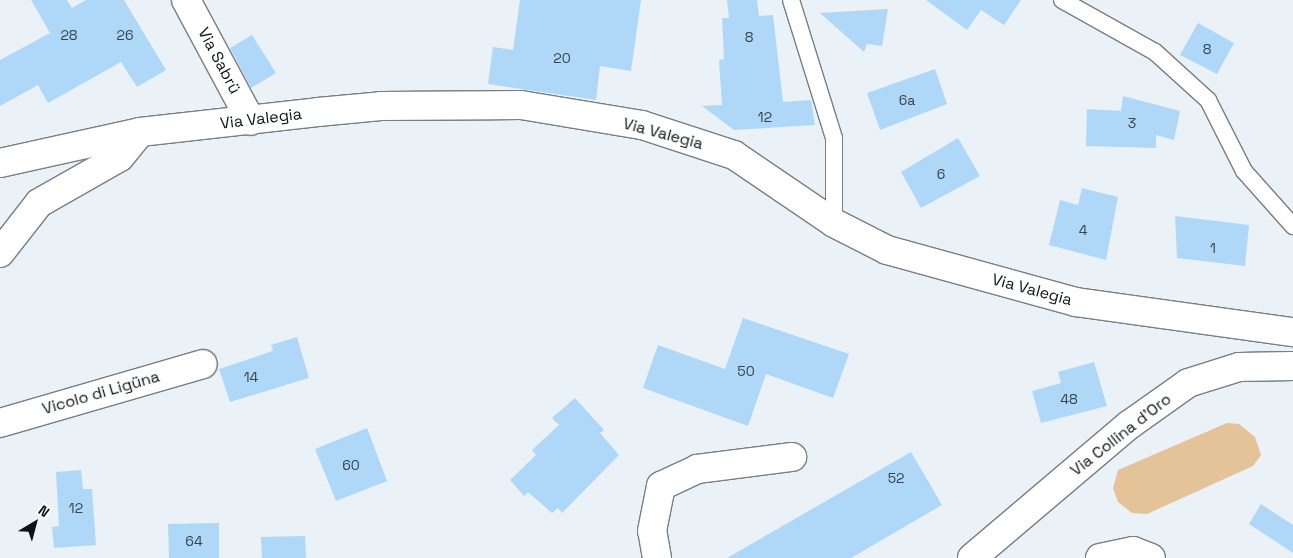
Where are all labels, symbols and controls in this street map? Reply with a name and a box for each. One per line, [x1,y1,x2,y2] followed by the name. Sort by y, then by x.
[194,25,244,97] street label: Via Sabrü
[60,27,78,43] house number: 28
[116,27,134,43] house number: 26
[745,29,753,45] house number: 8
[1203,41,1211,57] house number: 8
[553,50,571,66] house number: 20
[899,92,915,108] house number: 6a
[219,104,303,134] street label: Via Valegia
[758,109,772,125] house number: 12
[621,114,705,154] street label: Via Valegia
[1128,115,1136,131] house number: 3
[937,166,945,182] house number: 6
[1079,222,1087,238] house number: 4
[1210,240,1216,256] house number: 1
[990,270,1074,310] street label: Via Valegia
[737,363,755,379] house number: 50
[40,367,162,419] street label: Vicolo di Ligüna
[244,369,258,385] house number: 14
[1067,390,1175,480] street label: Via Collina d'Oro
[1060,391,1078,407] house number: 48
[342,457,360,473] house number: 60
[888,470,904,486] house number: 52
[10,498,60,548] north arrow
[69,500,83,516] house number: 12
[35,501,53,521] text: N
[185,533,203,549] house number: 64

